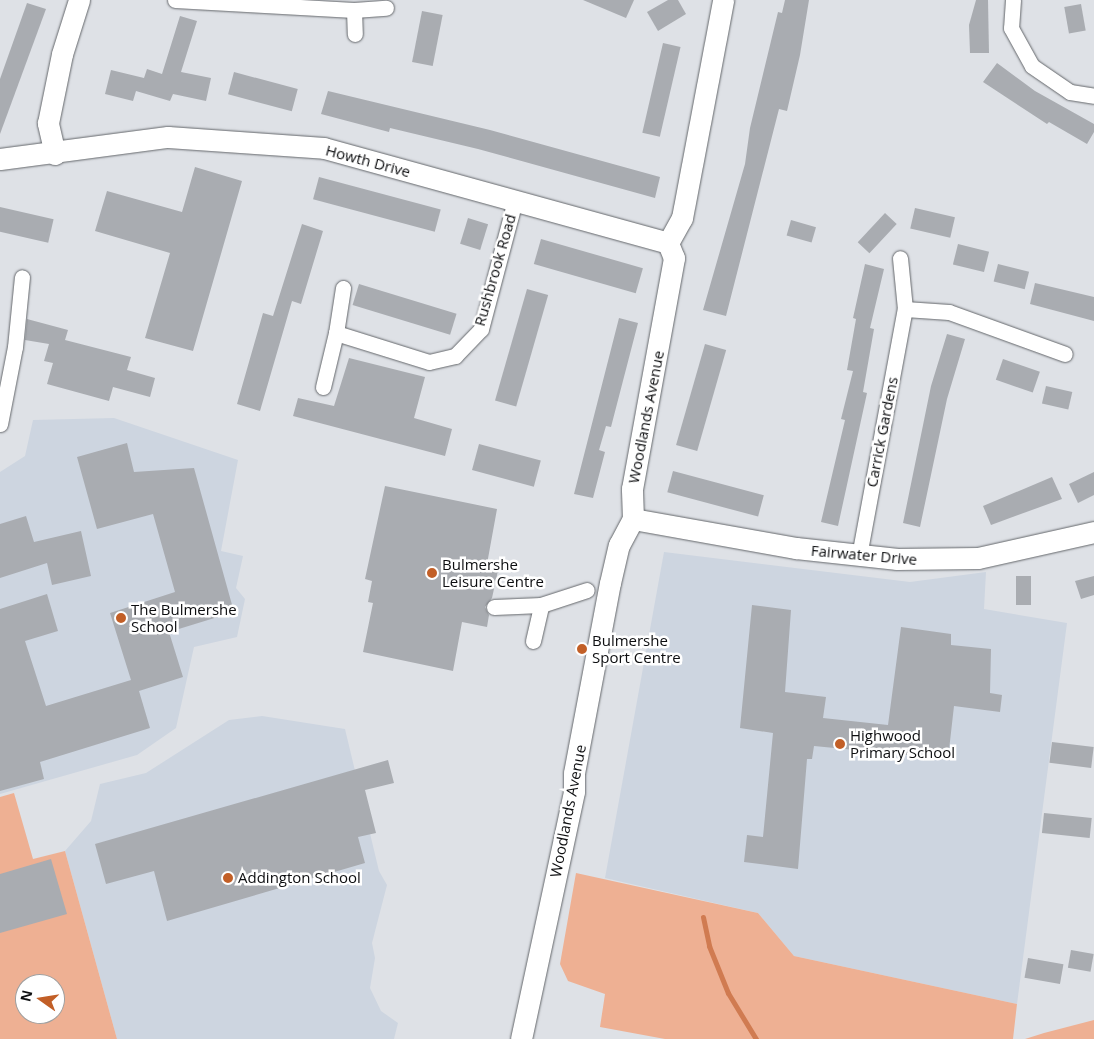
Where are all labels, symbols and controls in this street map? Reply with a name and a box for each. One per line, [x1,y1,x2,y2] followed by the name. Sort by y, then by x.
[324,141,412,181] street label: Howth Drive
[470,212,520,328] street label: Rushbrook Road
[624,349,668,485] street label: Woodlands Avenue
[862,375,902,489] street label: Carrick Gardens
[810,541,918,569] street label: Fairwater Drive
[442,555,544,590] place label: Bulmershe Leisure Centre
[426,567,438,579] marker: Bulmershe Leisure Centre
[131,600,237,635] place label: The Bulmershe School
[115,612,127,624] marker: The Bulmershe School
[592,631,681,666] place label: Bulmershe Sport Centre
[576,643,588,655] marker: Bulmershe Sport Centre
[850,726,955,761] place label: Highwood Primary School
[834,738,846,750] marker: Highwood Primary School
[546,743,590,879] street label: Woodlands Avenue
[238,869,361,887] place label: Addington School
[222,872,234,884] marker: Addington School
[15,974,65,1024] north arrow
[15,988,36,1003] text: N

